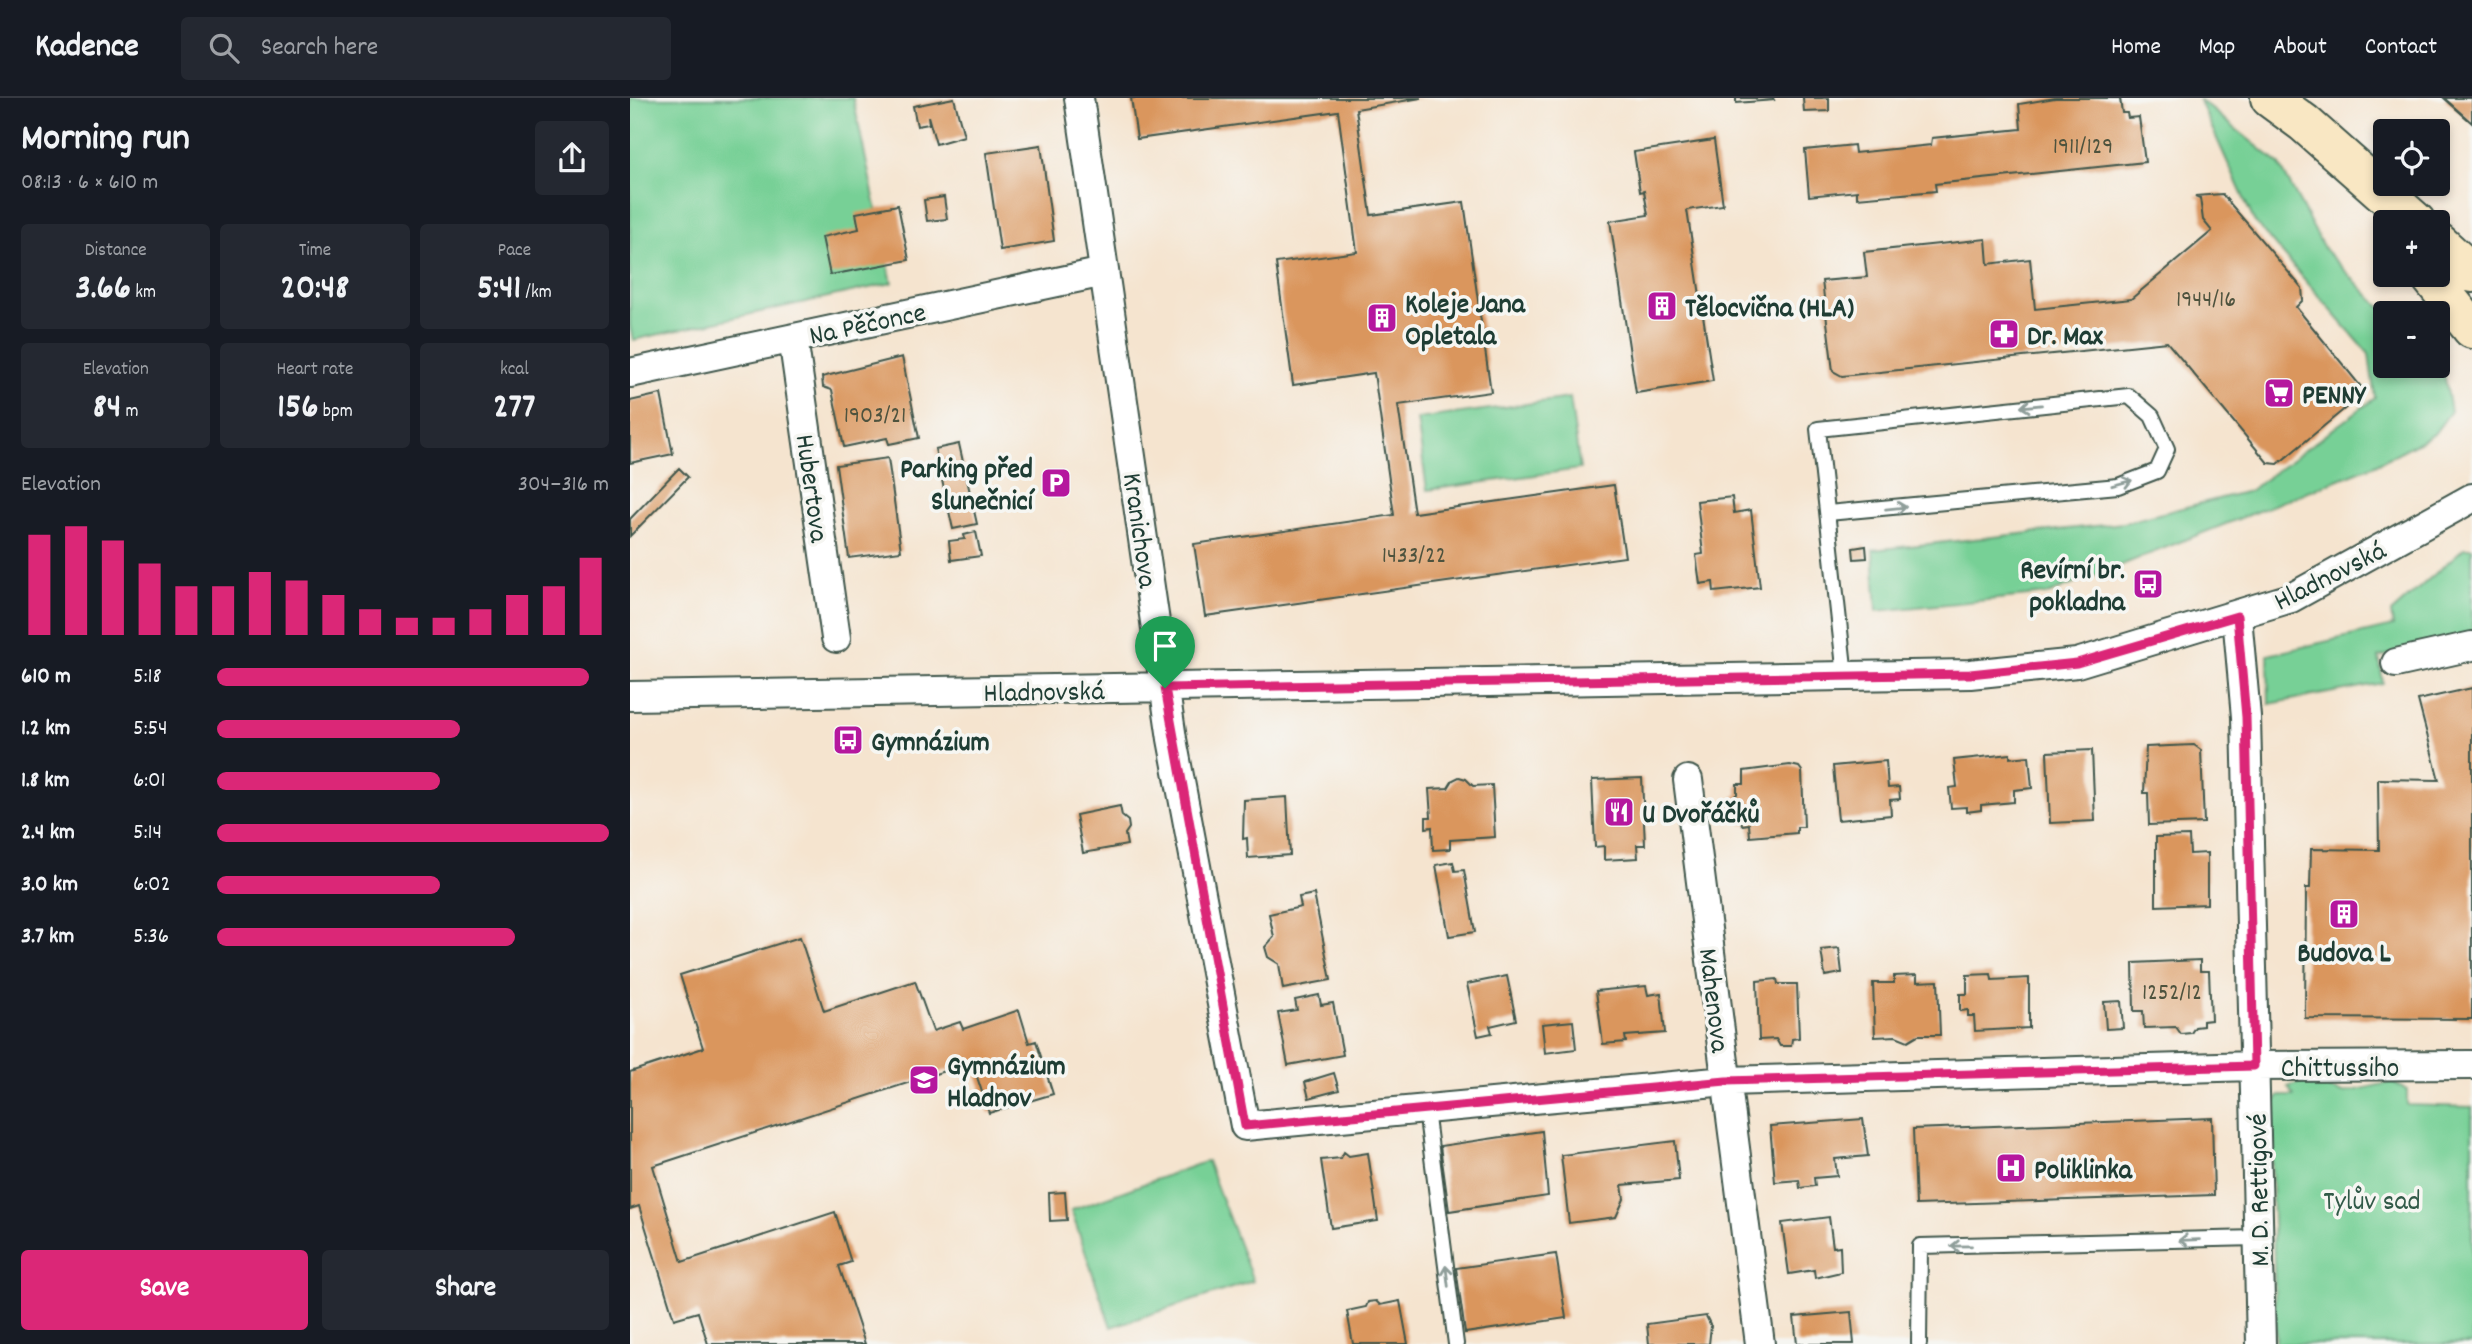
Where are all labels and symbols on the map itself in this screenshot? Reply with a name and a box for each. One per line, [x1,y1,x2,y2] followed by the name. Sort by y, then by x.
[2053,131,2113,165] house number: 1911/129
[2176,284,2236,318] house number: 1944/16
[1405,287,1526,359] place label: Koleje Jana Opletala
[1645,289,1679,323] building icon: Tělocvična (HLA)
[1685,291,1854,331] place label: Tělocvična (HLA)
[806,295,930,359] street label: Na Pěčonce
[1365,301,1399,335] building icon: Koleje Jana Opletala
[1987,317,2021,351] pharmacy icon: Dr. Max
[2027,319,2103,359] place label: Dr. Max
[2262,376,2296,410] supermarket icon: PENNY
[2302,378,2367,418] place label: PENNY
[844,400,906,434] house number: 1903/21
[2020,400,2043,413] one-way arrow
[782,432,837,546] street label: Hubertova
[900,452,1036,524] place label: Parking před Slunečnicí
[1039,466,1073,500] parking icon: Parking před Slunečnicí
[1109,471,1165,592] street label: Kranichova
[2110,476,2132,489] one-way arrow
[1884,501,1906,514] one-way arrow
[2268,533,2395,624] street label: Hladnovská
[1382,540,1446,574] house number: 1433/22
[2020,553,2126,625] place label: Revírní br. pokladna
[2131,567,2165,601] bus stop icon: Revírní br. pokladna
[1135,616,1195,688] pin
[983,674,1105,716] street label: Hladnovská
[831,723,865,757] bus stop icon: Gymnázium
[871,725,990,765] place label: Gymnázium
[1602,795,1636,829] restaurant icon: U Dvořáčků
[1642,797,1760,837] place label: U Dvořáčků
[2327,897,2361,931] building icon: Budova L
[2297,936,2391,976] place label: Budova L
[1685,946,1737,1056] street label: Mahenova
[2142,977,2202,1011] house number: 1252/12
[947,1049,1066,1121] place label: Gymnázium Hladnov
[2281,1051,2399,1091] street label: Chittussiho
[907,1063,941,1097] school or university icon: Gymnázium Hladnov
[2241,1113,2283,1267] street label: M. D. Rettigové
[1994,1151,2028,1185] hospital icon: Poliklinka
[2034,1153,2133,1193] place label: Poliklinka
[2323,1184,2421,1224] park label: Tylův sad
[2178,1233,2201,1246] one-way arrow
[1950,1239,1973,1252] one-way arrow
[1441,1265,1454,1288] one-way arrow

